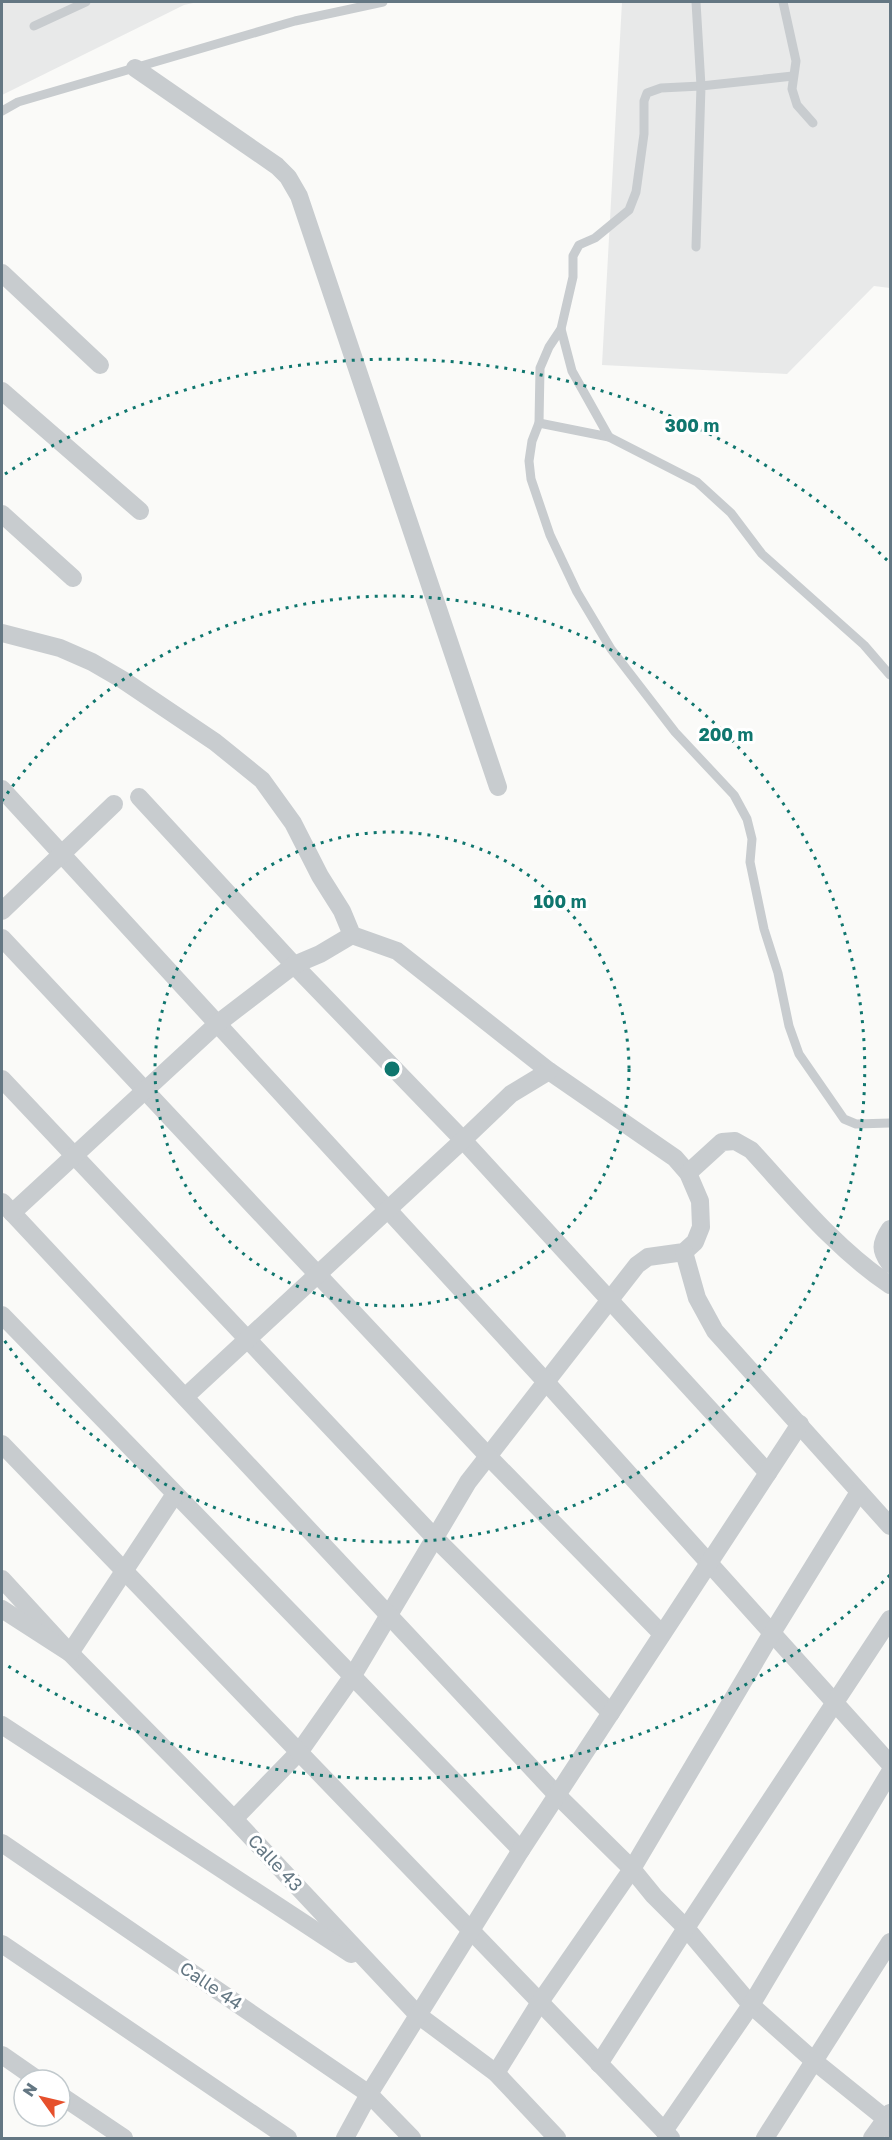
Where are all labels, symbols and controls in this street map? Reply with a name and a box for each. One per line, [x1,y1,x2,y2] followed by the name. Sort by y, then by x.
[665,414,719,436] text: 300 m
[699,723,753,745] text: 200 m
[534,890,586,912] text: 100 m
[382,1059,402,1079] centre of rings
[244,1829,308,1895] street label: Calle 43
[176,1956,247,2014] street label: Calle 44
[12,2068,72,2128] north arrow
[18,2079,41,2100] text: N

